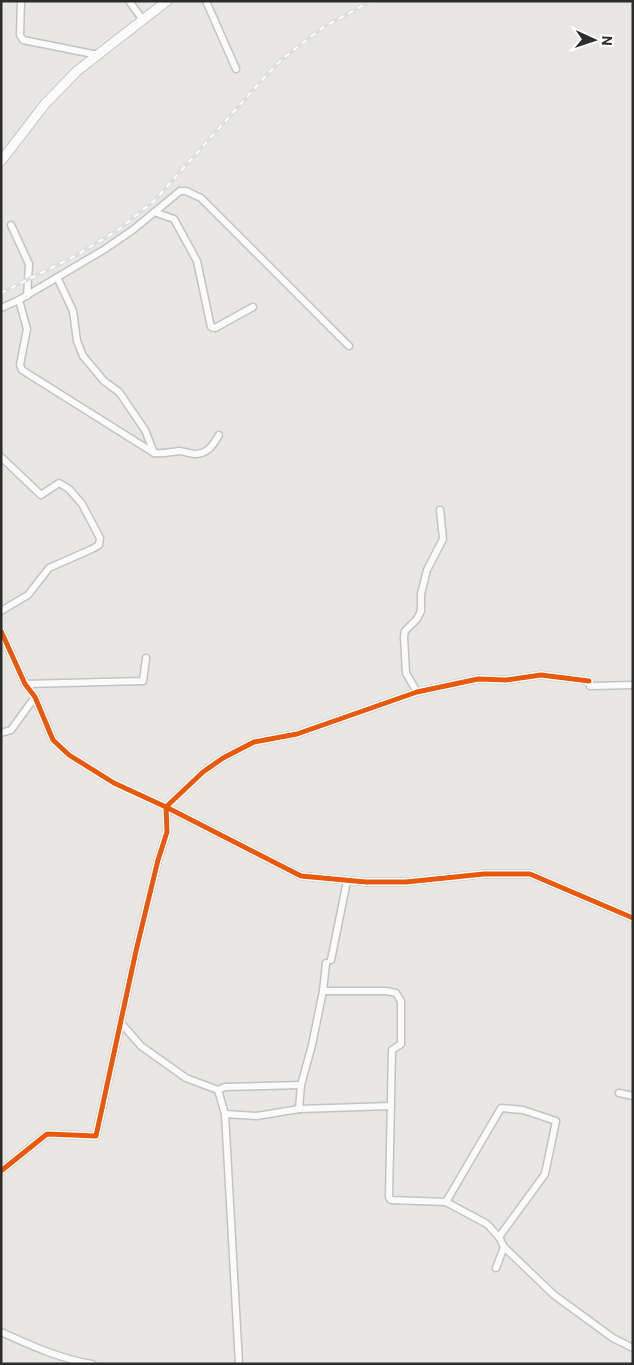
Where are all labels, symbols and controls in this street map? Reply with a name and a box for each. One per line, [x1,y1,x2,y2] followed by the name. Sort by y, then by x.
[569,15,619,65] north arrow
[599,35,615,46] text: N

